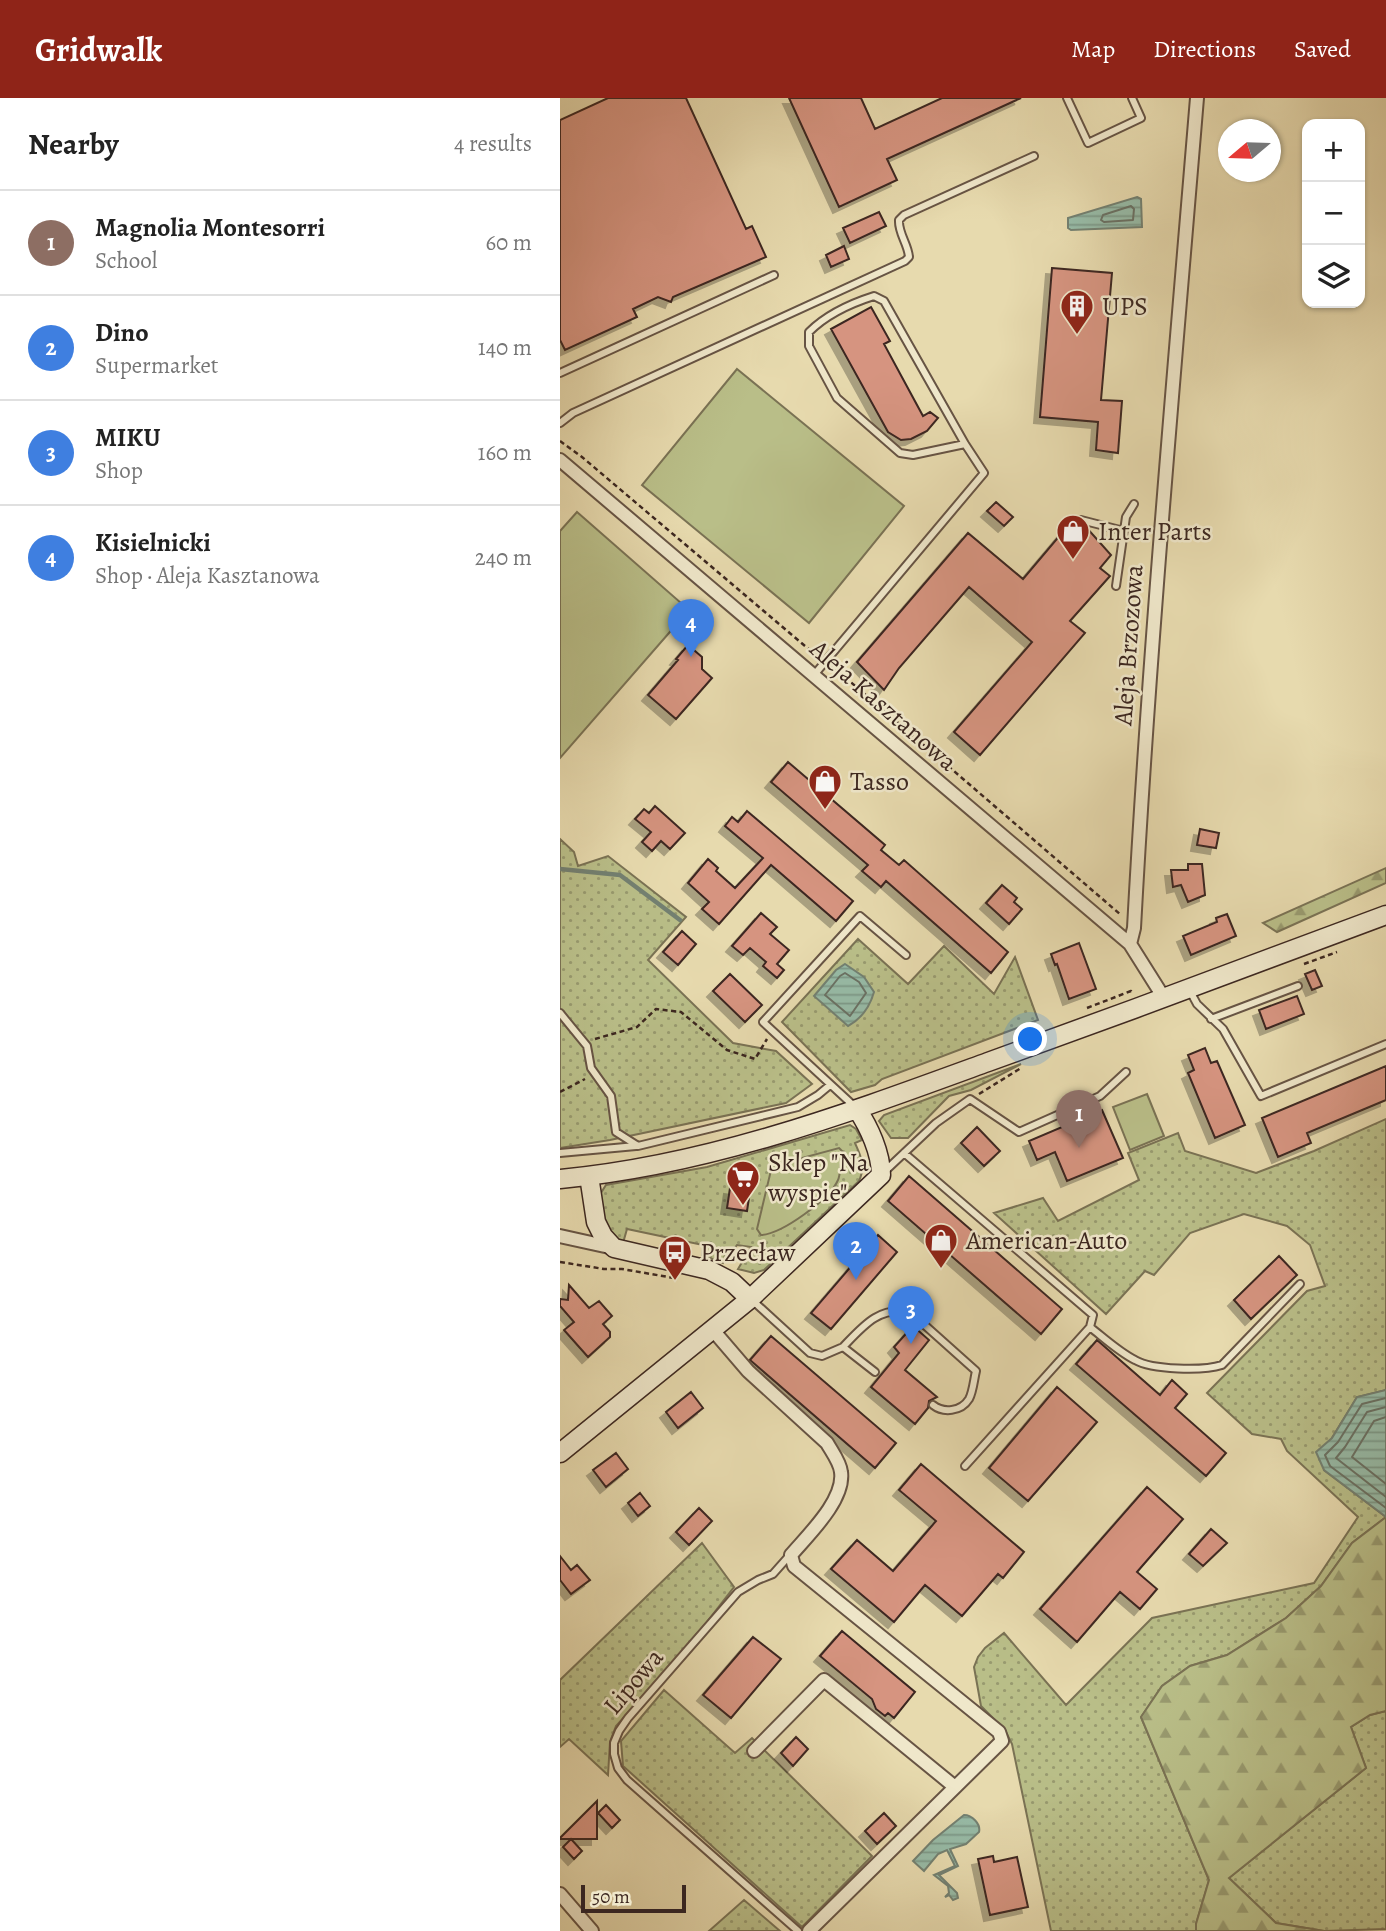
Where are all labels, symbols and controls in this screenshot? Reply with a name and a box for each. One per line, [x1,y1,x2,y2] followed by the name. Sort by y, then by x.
[35,27,162,72] text: Gridwalk
[1071,33,1115,65] text: Map
[1153,33,1256,65] text: Directions
[1294,33,1351,65] text: Saved
[1218,119,1281,182] north arrow
[1302,119,1365,308] map controls
[1302,119,1365,182] button: +
[28,124,119,164] text: Nearby
[454,128,532,159] text: 4 results
[1302,182,1365,245] button: −
[95,210,325,245] text: Magnolia Montesorri
[47,227,55,258] text: 1
[485,227,532,258] text: 60 m
[95,245,157,276] text: School
[1302,245,1365,308] button: layers
[1058,287,1096,336] building icon: UPS
[1102,289,1148,324] place label: UPS
[95,315,149,350] text: Dino
[45,332,57,363] text: 2
[478,332,532,363] text: 140 m
[95,350,218,381] text: Supermarket
[95,420,161,455] text: MIKU
[46,437,56,468] text: 3
[478,437,532,468] text: 160 m
[95,455,143,486] text: Shop
[1054,512,1092,561] shop icon: Inter Parts
[1098,514,1212,549] place label: Inter Parts
[95,525,211,560] text: Kisielnicki
[46,542,56,573] text: 4
[475,542,532,573] text: 240 m
[95,560,320,591] text: Shop · Aleja Kasztanowa
[1105,563,1152,728] street label: Aleja Brzozowa
[668,599,714,657] pin: 4
[802,631,965,779] street label: Aleja Kasztanowa
[806,762,844,811] shop icon: Tasso
[850,764,909,799] place label: Tasso
[1013,1022,1047,1056] your location
[1056,1090,1102,1148] pin: 1
[767,1145,869,1210] place label: Sklep "Na wyspie"
[724,1158,762,1207] supermarket icon: Sklep "Na wyspie"
[922,1221,960,1270] shop icon: American-Auto
[833,1222,879,1280] pin: 2
[965,1223,1127,1258] place label: American-Auto
[656,1233,694,1282] bus stop icon: Przecław
[700,1235,796,1270] place label: Przecław
[888,1286,934,1344] pin: 3
[595,1641,671,1722] street label: Lipowa
[581,1882,686,1914] scale bar
[592,1884,630,1910] text: 50 m

